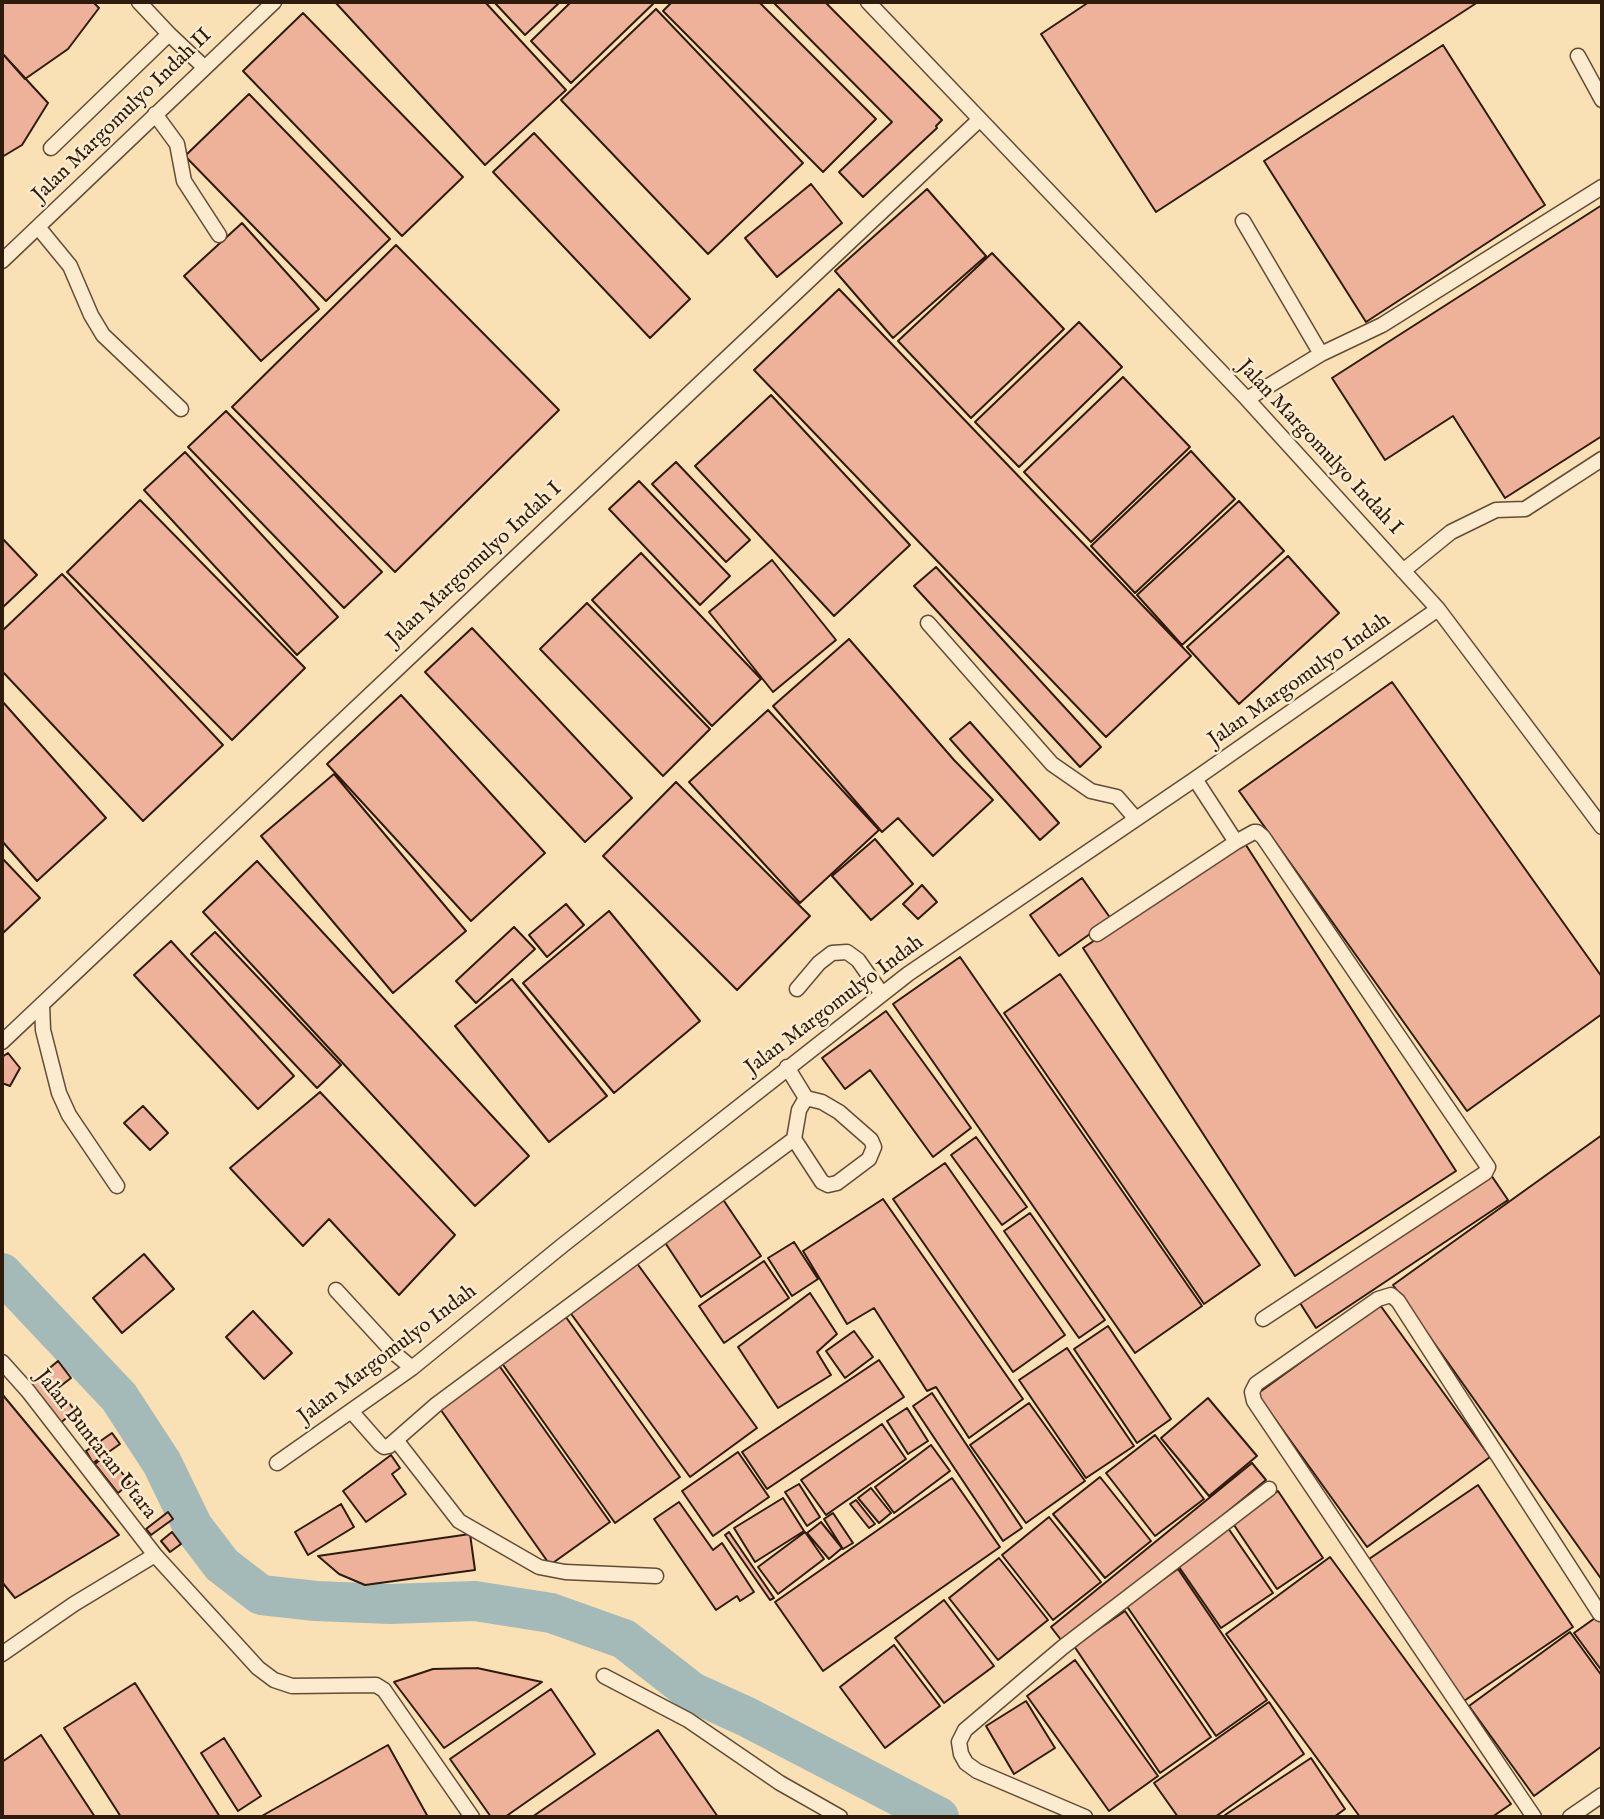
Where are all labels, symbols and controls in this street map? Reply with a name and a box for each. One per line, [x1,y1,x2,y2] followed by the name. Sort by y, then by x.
[28,24,218,208] street label: Jalan Margomulyo Indah II
[1231,355,1407,541] street label: Jalan Margomulyo Indah I
[382,477,568,653] street label: Jalan Margomulyo Indah I
[1204,608,1396,754] street label: Jalan Margomulyo Indah
[741,931,929,1081] street label: Jalan Margomulyo Indah
[294,1280,482,1430] street label: Jalan Margomulyo Indah
[29,1365,161,1525] street label: Jalan Buntaran Utara

